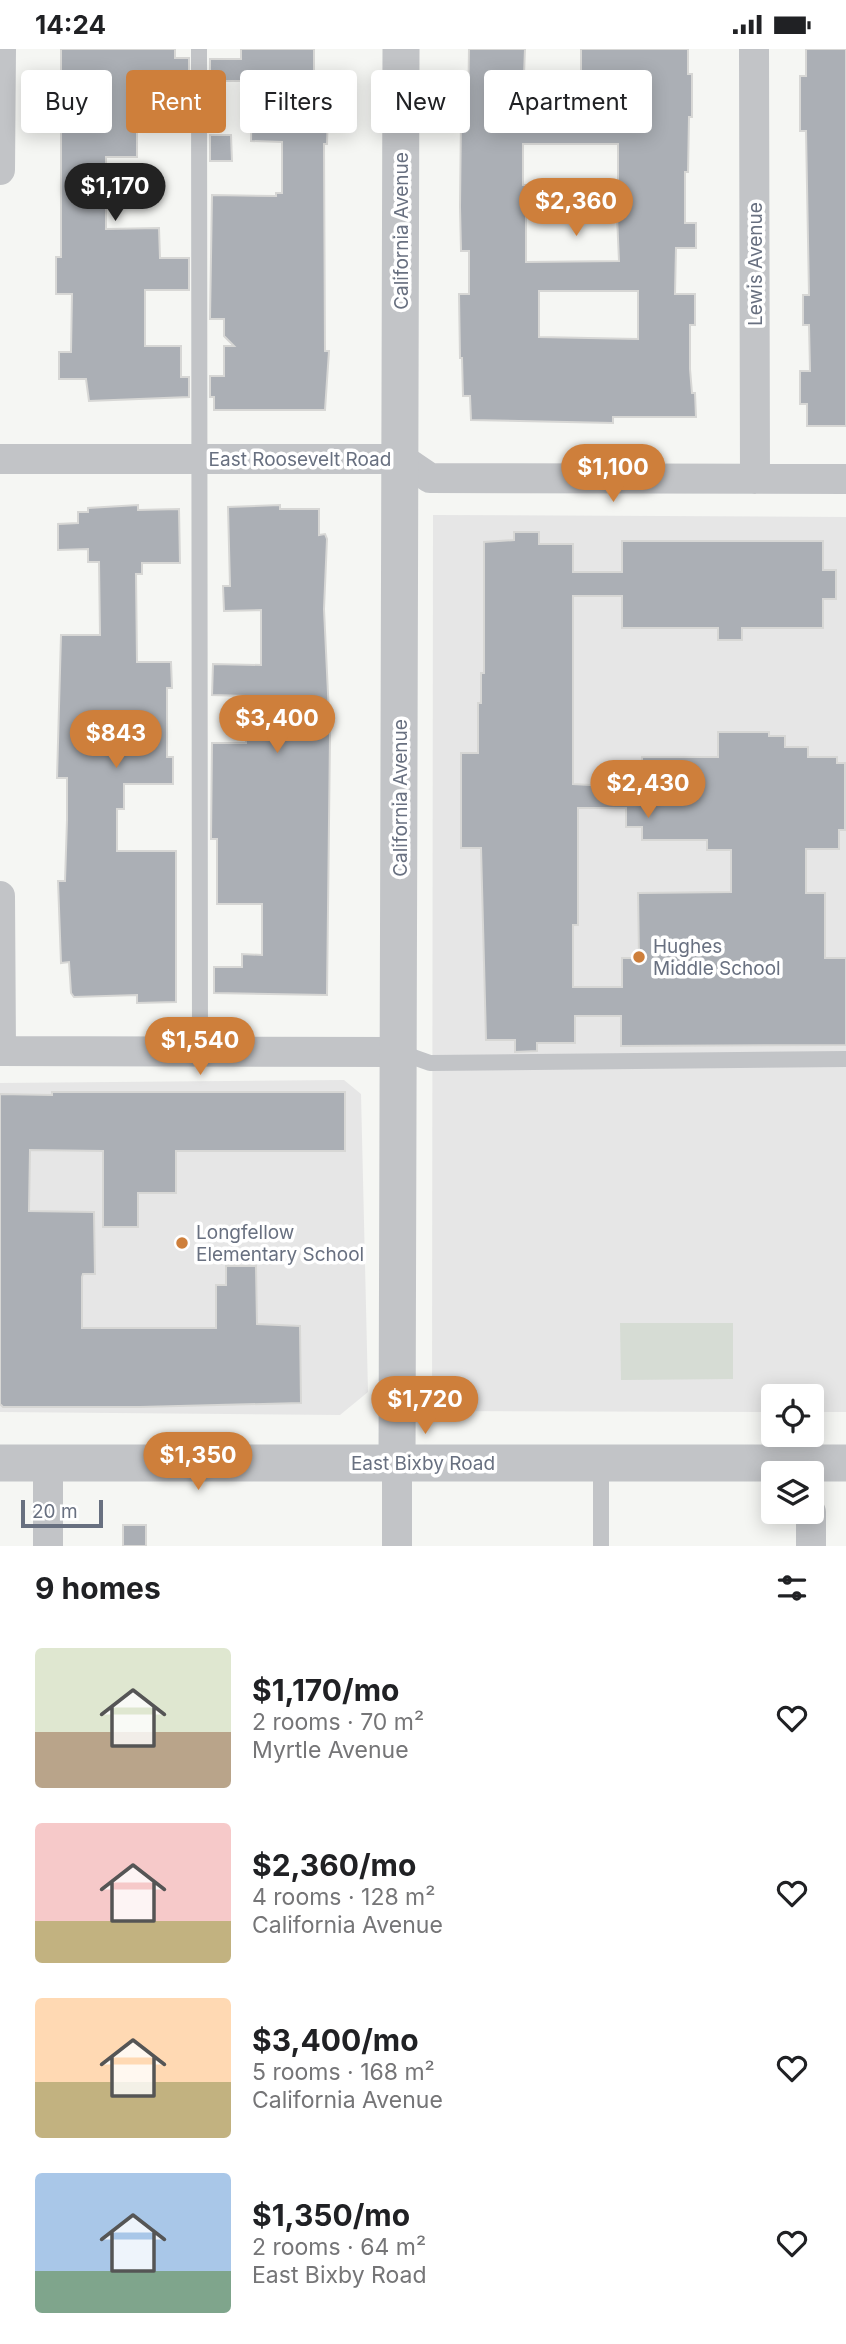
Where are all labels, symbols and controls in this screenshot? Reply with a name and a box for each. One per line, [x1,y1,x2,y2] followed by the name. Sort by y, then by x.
[35,9,106,40] text: 14:24
[21,70,112,133] chip: Buy
[126,70,226,133] chip: Rent
[240,70,357,133] chip: Filters
[371,70,470,133] chip: New
[484,70,652,133] chip: Apartment
[390,152,413,310] street label: California Avenue
[58,163,172,223] pin: $1,170
[80,172,150,200] text: $1,170
[519,179,633,238] pin: $2,360
[535,187,617,215] text: $2,360
[744,202,767,326] street label: Lewis Avenue
[556,445,670,504] pin: $1,100
[209,448,391,471] street label: East Roosevelt Road
[577,453,649,481] text: $1,100
[220,695,334,755] pin: $3,400
[235,704,319,732] text: $3,400
[75,711,157,770] pin: $843
[86,719,146,747] text: $843
[389,719,412,877] street label: California Avenue
[591,761,705,820] pin: $2,430
[606,769,690,797] text: $2,430
[653,935,781,980] place label: Hughes Middle School
[631,949,647,965] marker: Hughes Middle School
[143,1017,257,1077] pin: $1,540
[161,1026,239,1054] text: $1,540
[196,1221,364,1266] place label: Longfellow Elementary School
[174,1235,190,1251] marker: Longfellow Elementary School
[368,1377,482,1436] pin: $1,720
[761,1384,824,1524] map controls
[761,1384,824,1447] button: locate
[387,1385,463,1413] text: $1,720
[141,1433,255,1492] pin: $1,350
[159,1441,237,1469] text: $1,350
[351,1452,495,1475] street label: East Bixby Road
[761,1461,824,1524] button: layers
[21,1497,103,1529] scale bar
[32,1500,78,1523] text: 20 m
[773,1569,811,1607] icon: filters
[35,1570,161,1606] text: 9 homes
[252,1672,399,1708] text: $1,170/mo
[91,1676,175,1760] icon: home
[773,1699,811,1737] icon: heart
[252,1708,424,1736] text: 2 rooms · 70 m²
[252,1736,409,1764] text: Myrtle Avenue
[252,1847,416,1883] text: $2,360/mo
[91,1851,175,1935] icon: home
[773,1874,811,1912] icon: heart
[252,1883,435,1911] text: 4 rooms · 128 m²
[252,1911,443,1939] text: California Avenue
[252,2022,419,2058] text: $3,400/mo
[91,2026,175,2110] icon: home
[773,2049,811,2087] icon: heart
[252,2058,435,2086] text: 5 rooms · 168 m²
[252,2086,443,2114] text: California Avenue
[252,2197,410,2233] text: $1,350/mo
[91,2201,175,2285] icon: home
[773,2224,811,2262] icon: heart
[252,2233,426,2261] text: 2 rooms · 64 m²
[252,2261,427,2289] text: East Bixby Road

